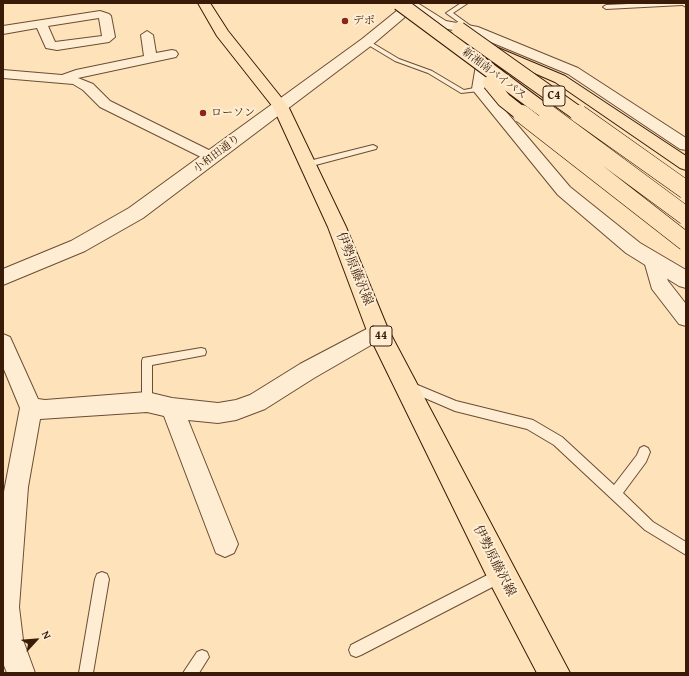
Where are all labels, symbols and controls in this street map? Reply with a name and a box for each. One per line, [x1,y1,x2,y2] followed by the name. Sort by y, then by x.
[353,14,375,28] place label: デポ
[340,16,350,26] marker: デポ
[459,46,529,102] street label: 新湘南バイパス
[543,86,565,106] road number: C4
[211,106,255,120] place label: ローソン
[198,108,208,118] marker: ローソン
[191,132,243,176] street label: 小和田通り
[332,230,376,308] street label: 伊勢原藤沢線
[370,326,392,346] road number: 44
[469,523,519,599] street label: 伊勢原藤沢線
[16,620,56,660] north arrow
[38,628,56,642] text: N

